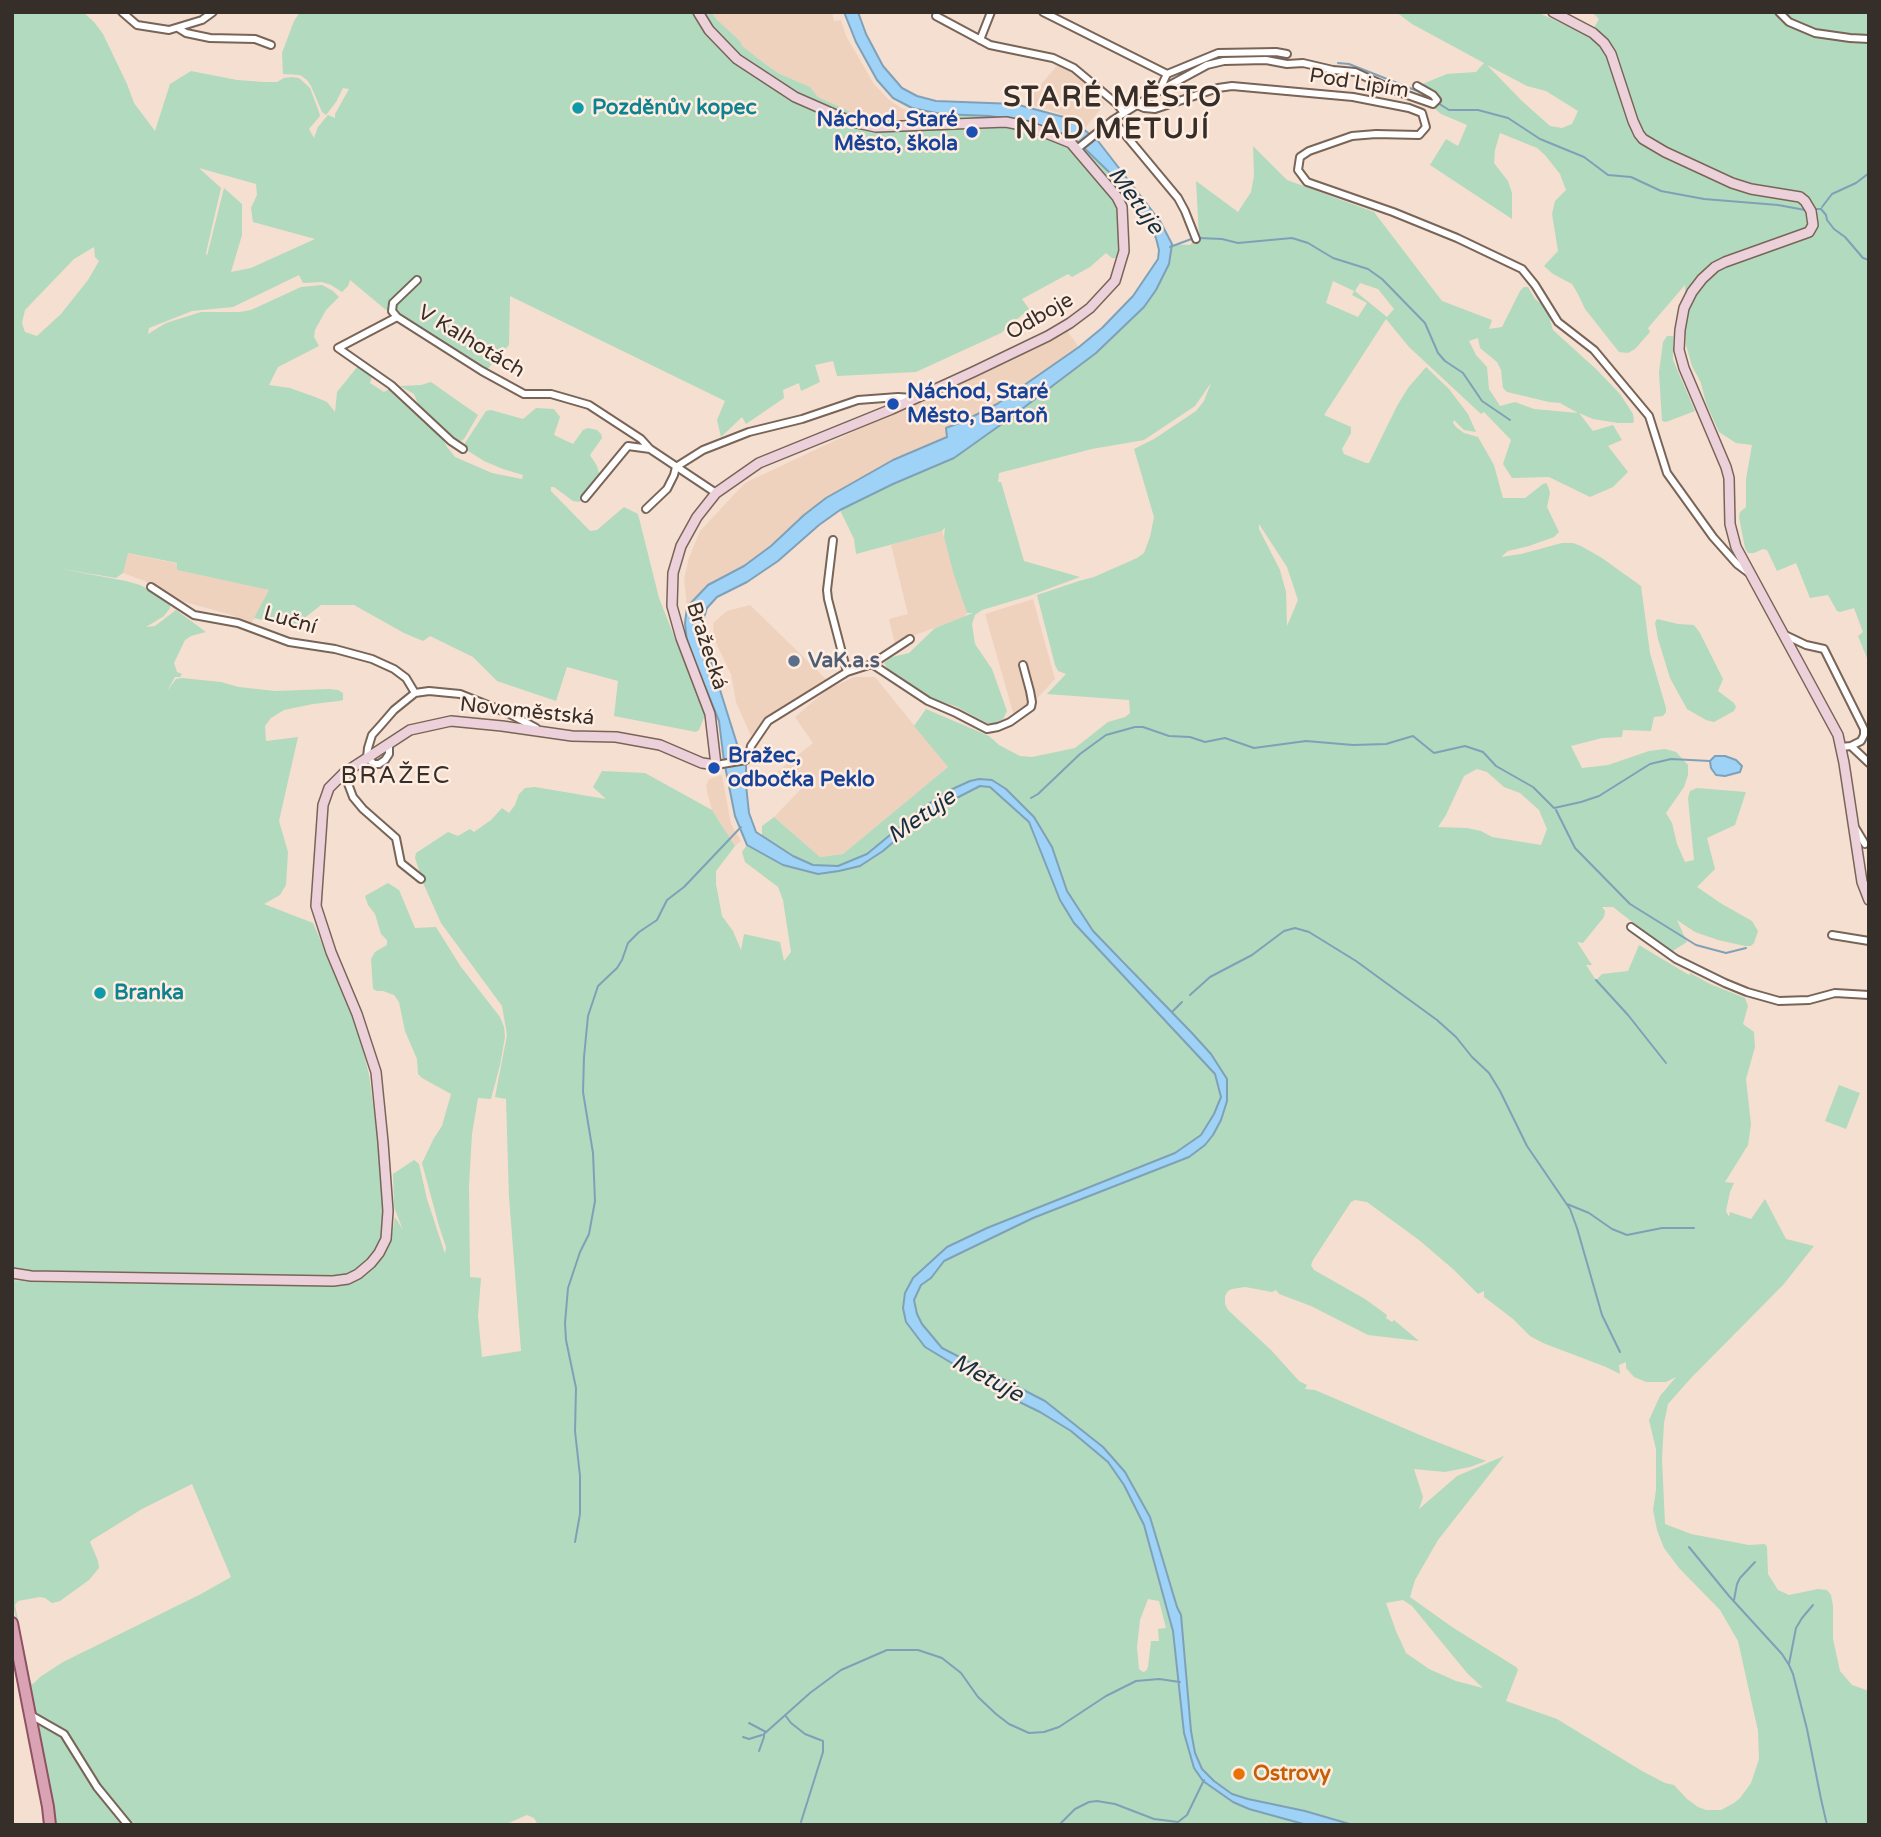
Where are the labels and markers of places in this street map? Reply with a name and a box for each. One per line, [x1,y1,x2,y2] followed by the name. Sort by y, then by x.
[592,95,757,121] place label: Pozděnův kopec
[570,100,586,116] marker: Pozděnův kopec
[817,107,958,157] place label: Náchod, Staré Město, škola
[964,124,980,140] marker: Náchod, Staré Město, škola
[907,379,1048,429] place label: Náchod, Staré Město, Bartoň
[885,396,901,412] marker: Náchod, Staré Město, Bartoň
[808,648,880,674] place label: VaK.a.s
[786,653,802,669] marker: VaK.a.s
[728,743,875,793] place label: Bražec, odbočka Peklo
[706,760,722,776] marker: Bražec, odbočka Peklo
[114,980,184,1006] place label: Branka
[92,985,108,1001] marker: Branka
[1253,1761,1331,1787] place label: Ostrovy
[1231,1766,1247,1782] marker: Ostrovy

